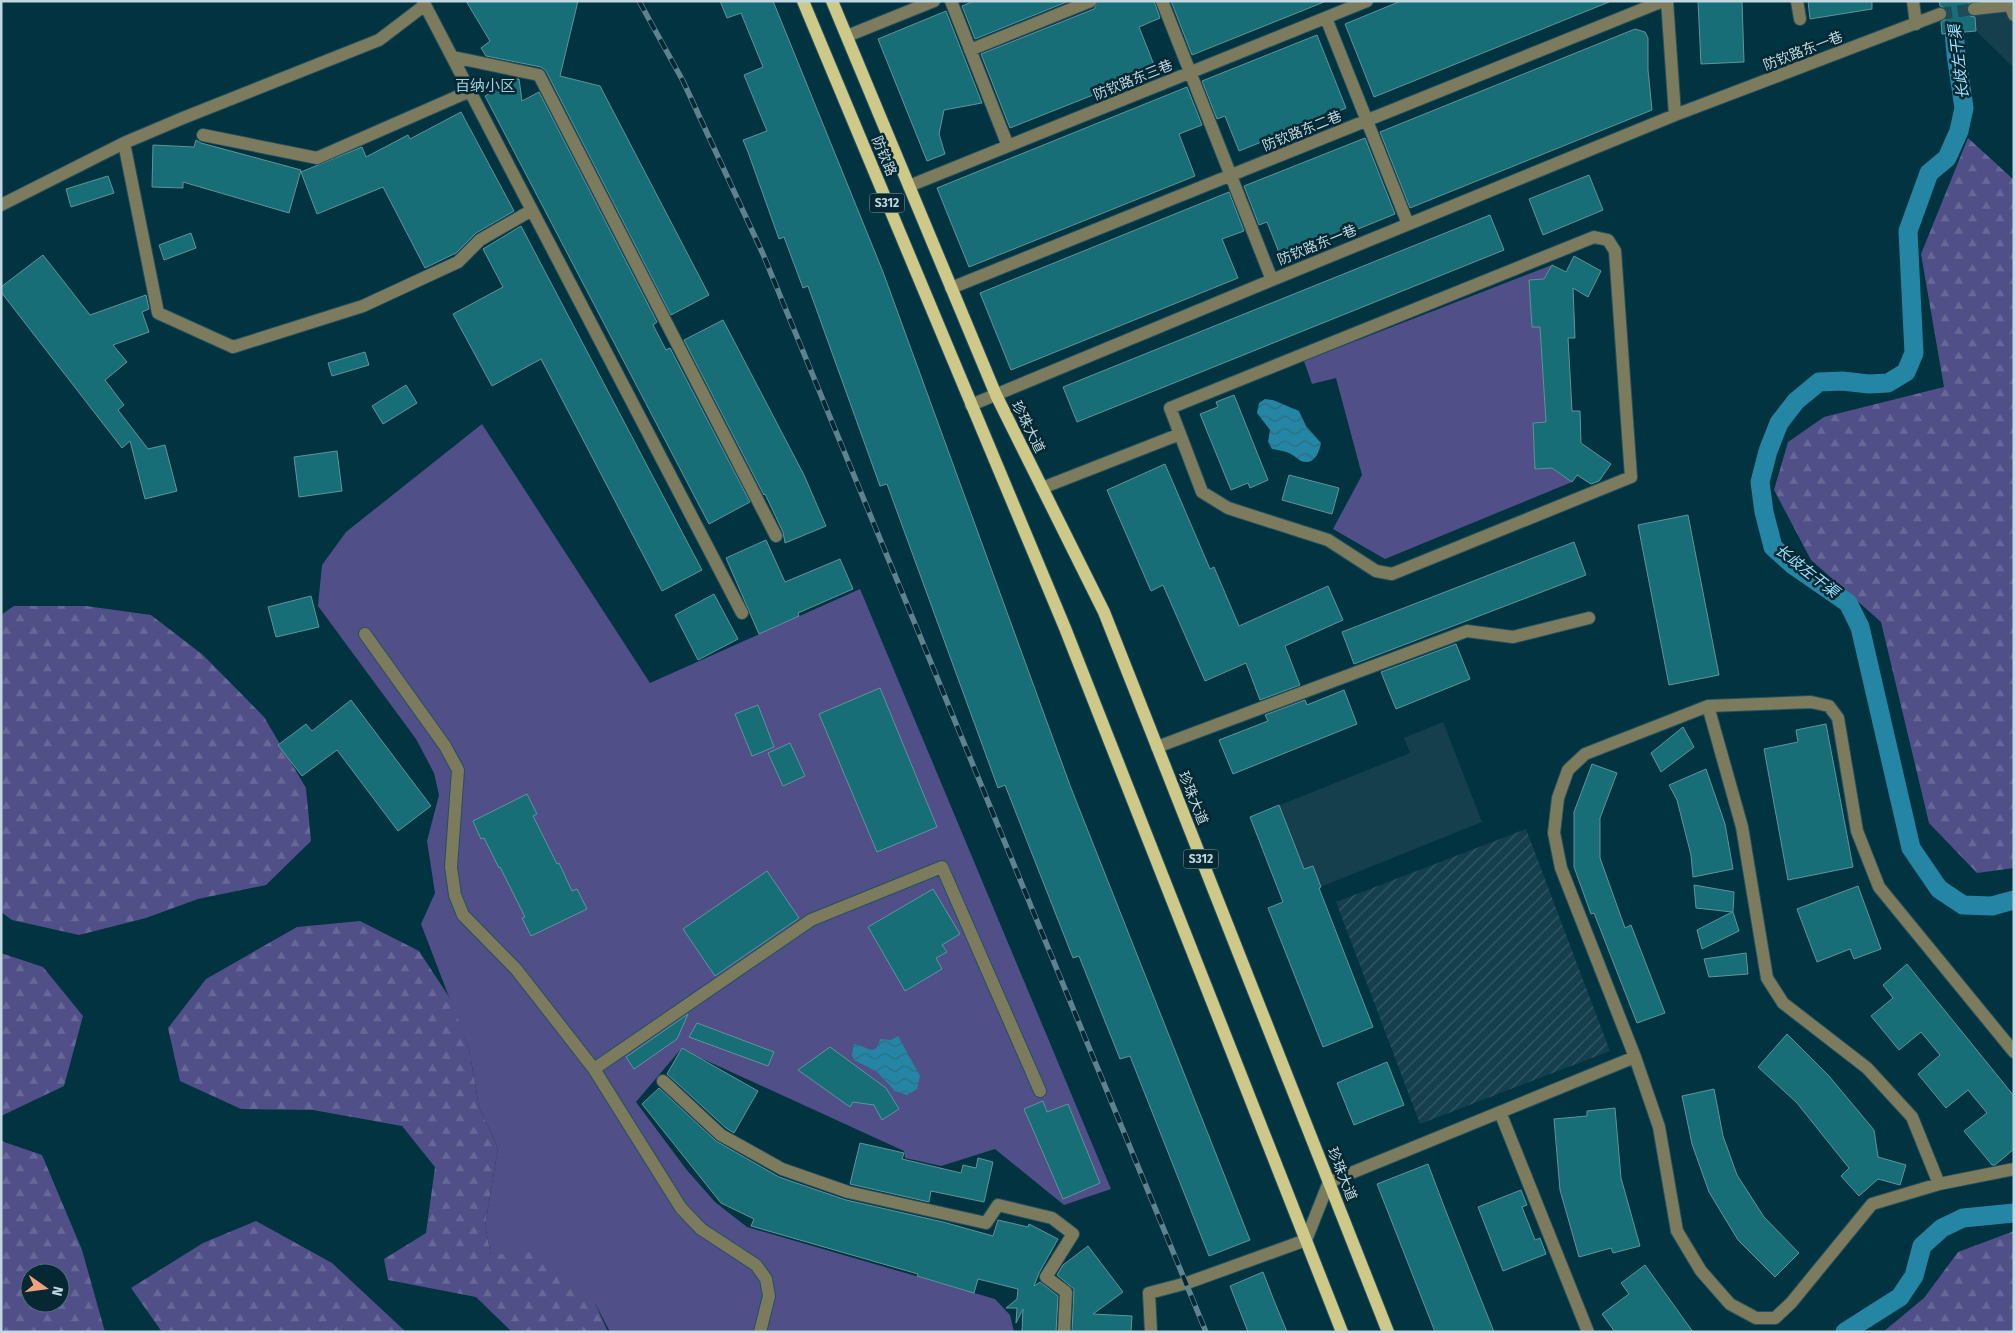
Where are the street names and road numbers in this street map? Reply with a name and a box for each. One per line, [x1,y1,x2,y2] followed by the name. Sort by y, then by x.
[1761,28,1845,74] street label: 防钦路东一巷
[1091,56,1175,104] street label: 防钦路东三巷
[1260,107,1344,155] street label: 防钦路东二巷
[868,133,900,179] street label: 防钦路
[870,194,904,212] road number: S312
[1275,221,1359,269] street label: 防钦路东一巷
[1008,398,1048,456] street label: 珍珠大道
[1175,769,1211,827] street label: 珍珠大道
[1184,850,1218,869] road number: S312
[1324,1145,1360,1203] street label: 珍珠大道

